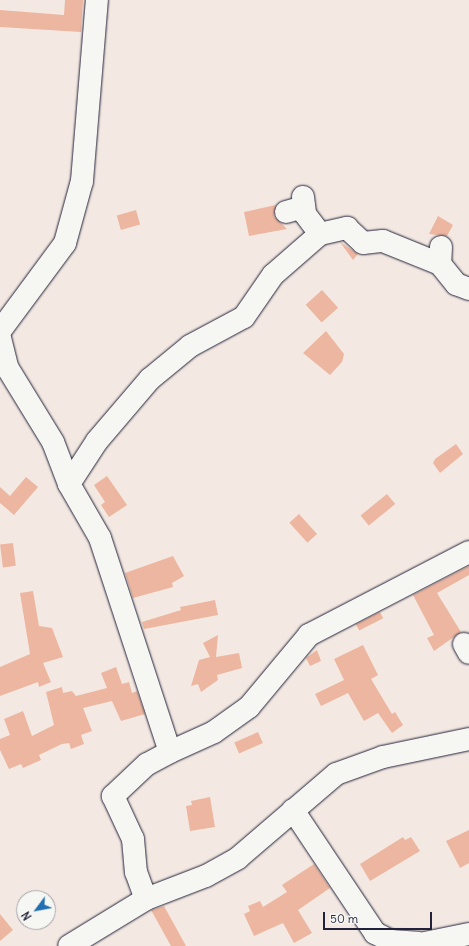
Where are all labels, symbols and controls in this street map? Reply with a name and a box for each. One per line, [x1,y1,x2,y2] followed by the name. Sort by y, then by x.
[16,890,56,930] north arrow
[325,904,434,930] scale bar
[19,909,35,923] text: N
[330,911,358,926] text: 50 m

